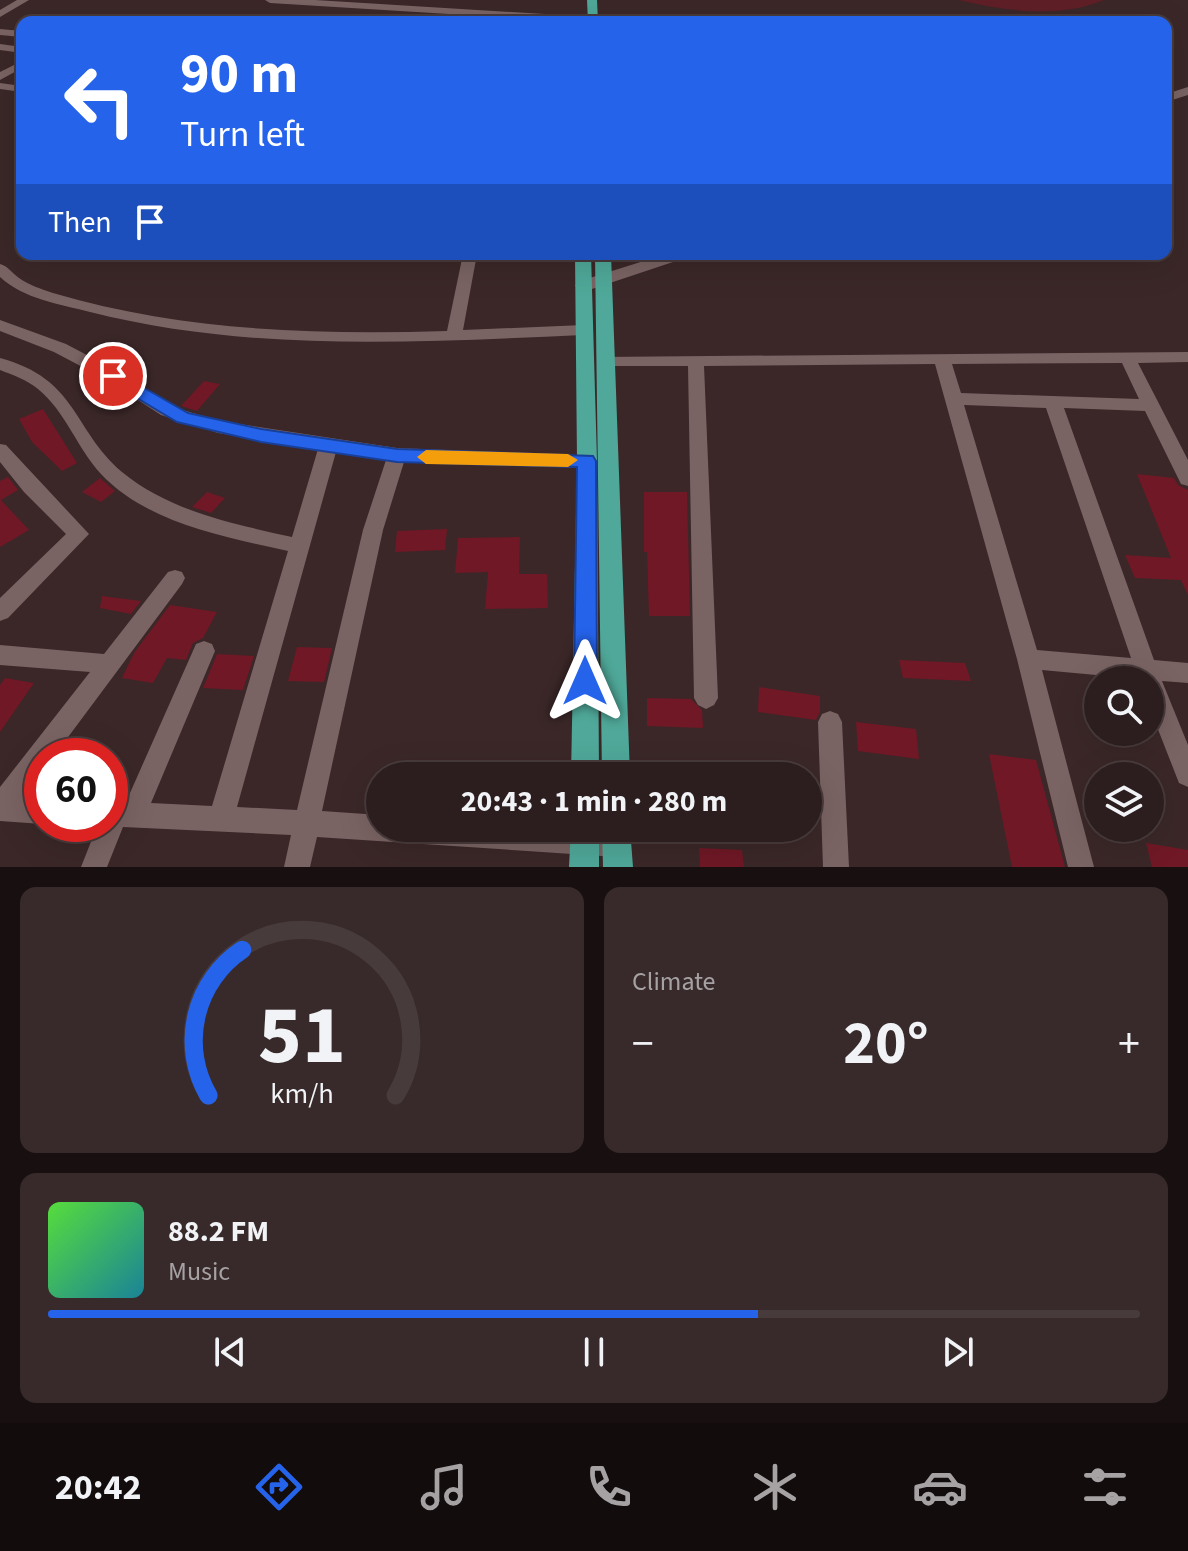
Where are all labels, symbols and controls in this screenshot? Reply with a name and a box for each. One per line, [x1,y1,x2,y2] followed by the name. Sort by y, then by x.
[180,35,298,114] text: 90 m
[48,48,152,152] icon: left
[180,109,305,160] text: Turn left
[128,200,172,244] icon: arrive
[48,201,112,244] text: Then
[79,342,147,410] pin
[91,354,135,398] icon: arrive
[543,639,627,723] position arrow
[1084,666,1164,842] map controls
[1084,666,1164,746] button: search
[24,738,128,842] speed limit sign: 60
[1084,762,1164,842] button: layers
[461,780,727,823] text: 20:43 · 1 min · 280 m
[632,963,716,1000] text: Climate
[258,977,346,1095] text: 51
[843,1002,929,1087] text: 20°
[632,1013,654,1076] text: −
[1118,1013,1140,1076] text: +
[270,1074,334,1114] text: km/h
[168,1210,269,1253] text: 88.2 FM
[168,1253,230,1290] text: Music
[208,1330,252,1374] icon: previous
[572,1330,616,1374] icon: pause
[936,1330,980,1374] icon: next
[251,1459,307,1515] icon: directions
[416,1459,472,1515] icon: music
[581,1459,637,1515] icon: phone
[747,1459,803,1515] icon: climate
[912,1459,968,1515] icon: car
[1077,1459,1133,1515] icon: filters
[55,1462,141,1513] text: 20:42

